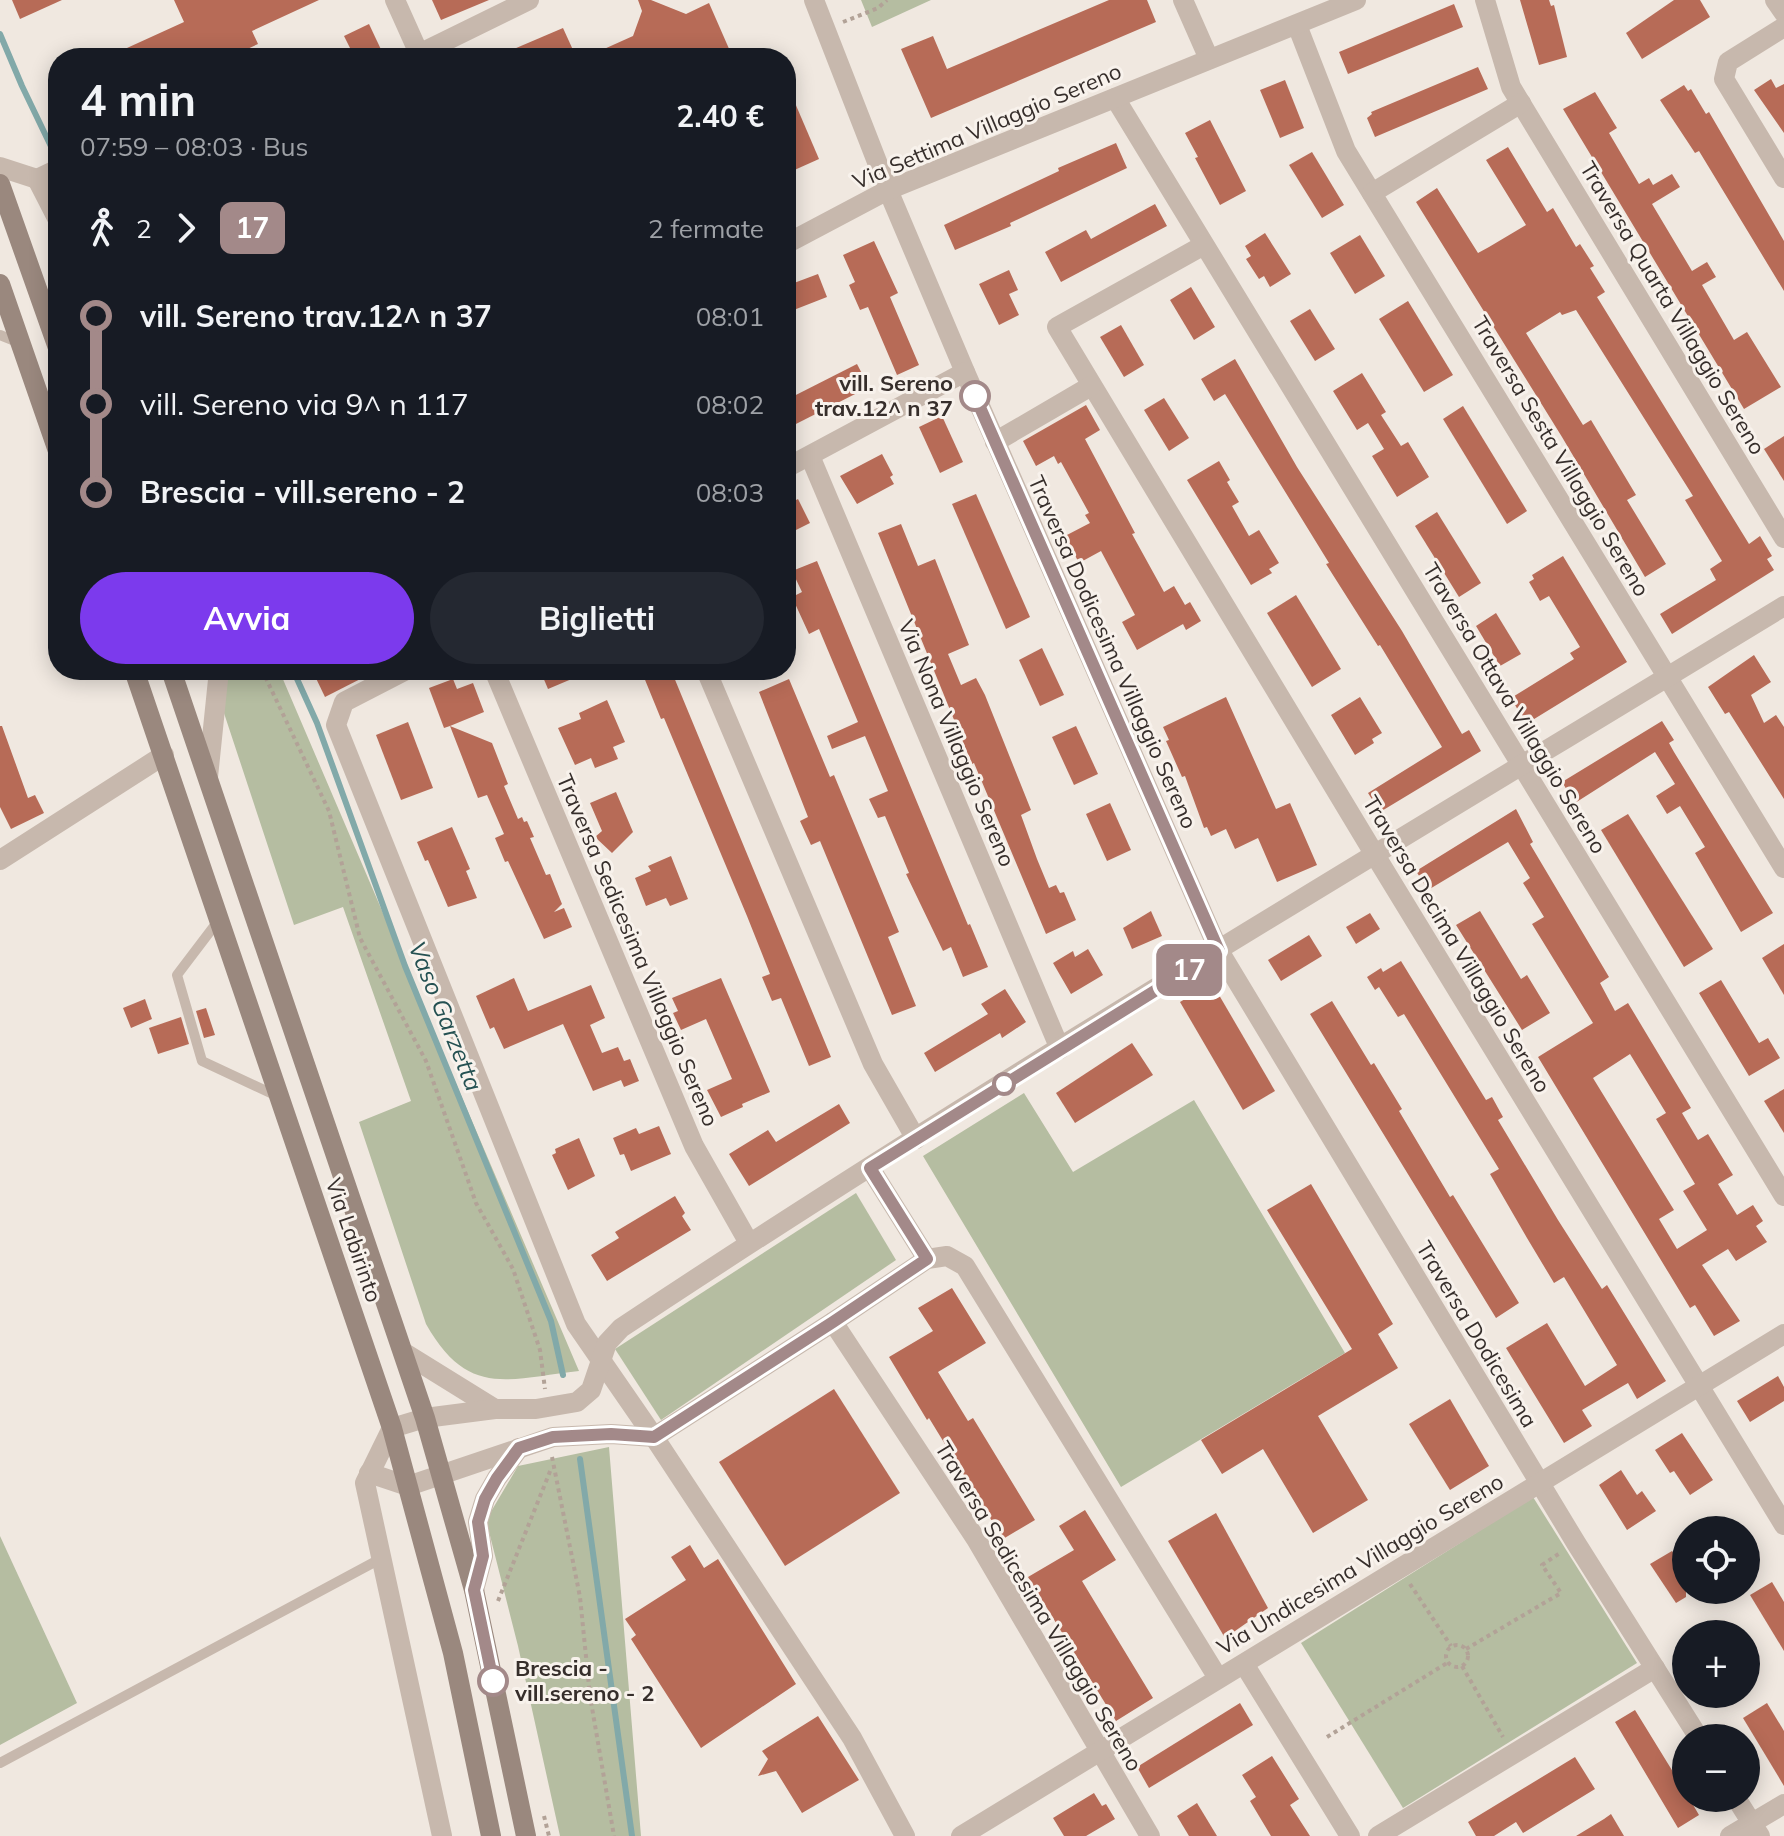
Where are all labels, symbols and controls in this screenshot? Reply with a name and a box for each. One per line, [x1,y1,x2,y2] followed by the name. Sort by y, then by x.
[848,57,1126,195] street label: Via Settima Villaggio Sereno
[80,72,196,127] text: 4 min
[676,97,764,135] text: 2.40 €
[80,130,309,163] text: 07:59 – 08:03 · Bus
[1574,156,1772,460] street label: Traversa Quarta Villaggio Sereno
[80,206,124,250] icon: walk
[164,206,208,250] icon: forward
[236,210,269,245] text: 17
[136,212,152,245] text: 2
[648,212,764,245] text: 2 fermate
[140,297,492,335] text: vill. Sereno trav.12^ n 37
[696,300,764,333] text: 08:01
[1466,311,1656,601] street label: Traversa Sesta Villaggio Sereno
[815,369,953,422] place label: vill. Sereno trav.12^ n 37
[960,381,990,411] marker: vill. Sereno trav.12^ n 37
[140,385,469,423] text: vill. Sereno via 9^ n 117
[696,388,764,421] text: 08:02
[1022,471,1204,833] street label: Traversa Dodicesima Villaggio Sereno
[140,473,465,511] text: Brescia - vill.sereno - 2
[696,476,764,509] text: 08:03
[1417,557,1613,859] street label: Traversa Ottava Villaggio Sereno
[80,572,414,664] button: Avvia
[430,572,764,664] button: Biglietti
[892,615,1022,871] street label: Via Nona Villaggio Sereno
[551,770,725,1130] street label: Traversa Sedicesima Villaggio Sereno
[1357,790,1557,1098] street label: Traversa Decima Villaggio Sereno
[402,937,490,1095] water label: Vaso Garzetta
[1153,944,1225,996] line badge: 17
[1172,952,1206,987] text: 17
[993,1073,1015,1095] unlabelled marker
[320,1174,388,1306] street label: Via Labirinto
[1410,1236,1544,1432] street label: Traversa Dodicesima
[929,1436,1149,1776] street label: Traversa Sedicesima Villaggio Sereno
[1212,1467,1508,1661] street label: Via Undicesima Villaggio Sereno
[1672,1516,1760,1812] map controls
[1672,1516,1760,1604] button: locate
[1672,1620,1760,1708] button: +
[514,1654,655,1707] place label: Brescia - vill.sereno - 2
[478,1666,508,1696] marker: Brescia - vill.sereno - 2
[1672,1724,1760,1812] button: −

